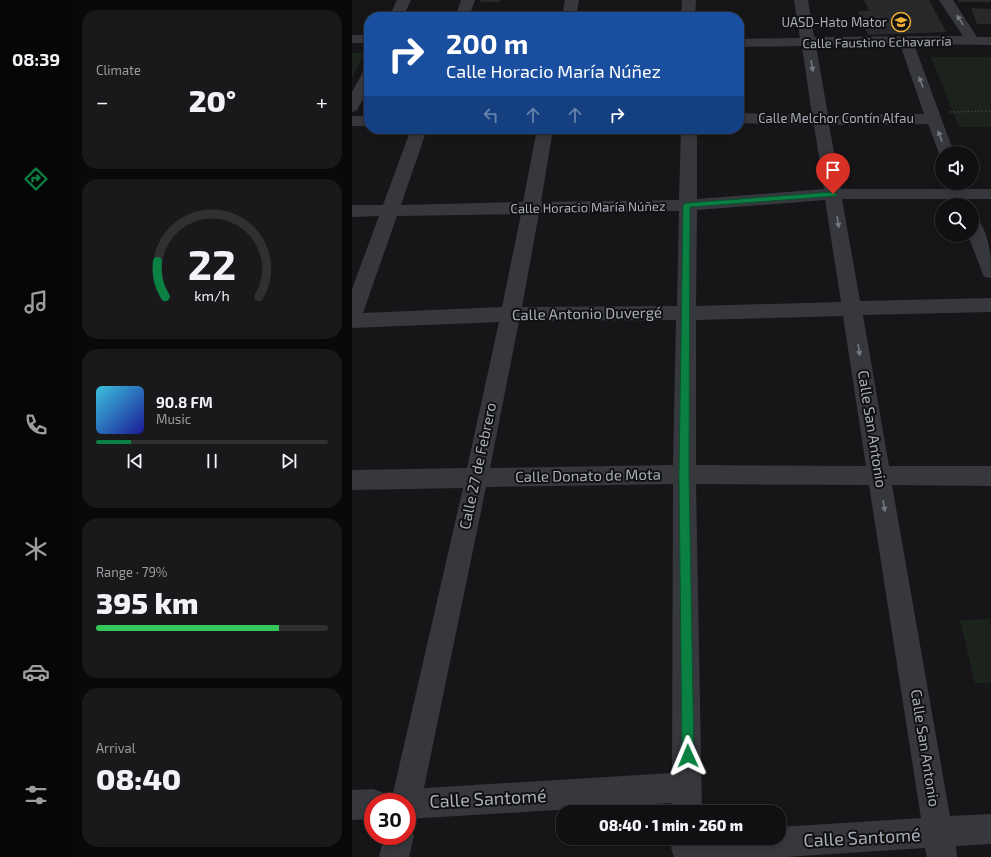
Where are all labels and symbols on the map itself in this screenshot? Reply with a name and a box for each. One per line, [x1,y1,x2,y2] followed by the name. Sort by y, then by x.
[890,11,912,33] school or university icon: UASD-Hato Mator
[781,14,887,30] place label: UASD-Hato Mator
[956,14,963,26] one-way arrow
[802,33,952,51] street label: Calle Faustino Echavarría
[809,60,815,72] one-way arrow
[917,75,923,87] one-way arrow
[758,110,914,126] street label: Calle Melchor Contín Alfau
[936,129,942,141] one-way arrow
[816,153,850,194] pin
[510,198,666,216] street label: Calle Horacio María Núñez
[835,216,841,228] one-way arrow
[512,303,662,323] street label: Calle Antonio Duvergé
[856,344,862,356] one-way arrow
[855,369,891,489] street label: Calle San Antonio
[455,401,499,531] street label: Calle 27 de Febrero
[515,465,661,485] street label: Calle Donato de Mota
[882,500,888,512] one-way arrow
[908,688,944,808] street label: Calle San Antonio
[667,735,709,777] position arrow
[429,784,547,812] street label: Calle Santomé
[364,793,416,845] speed limit sign: 30
[803,823,921,851] street label: Calle Santomé

